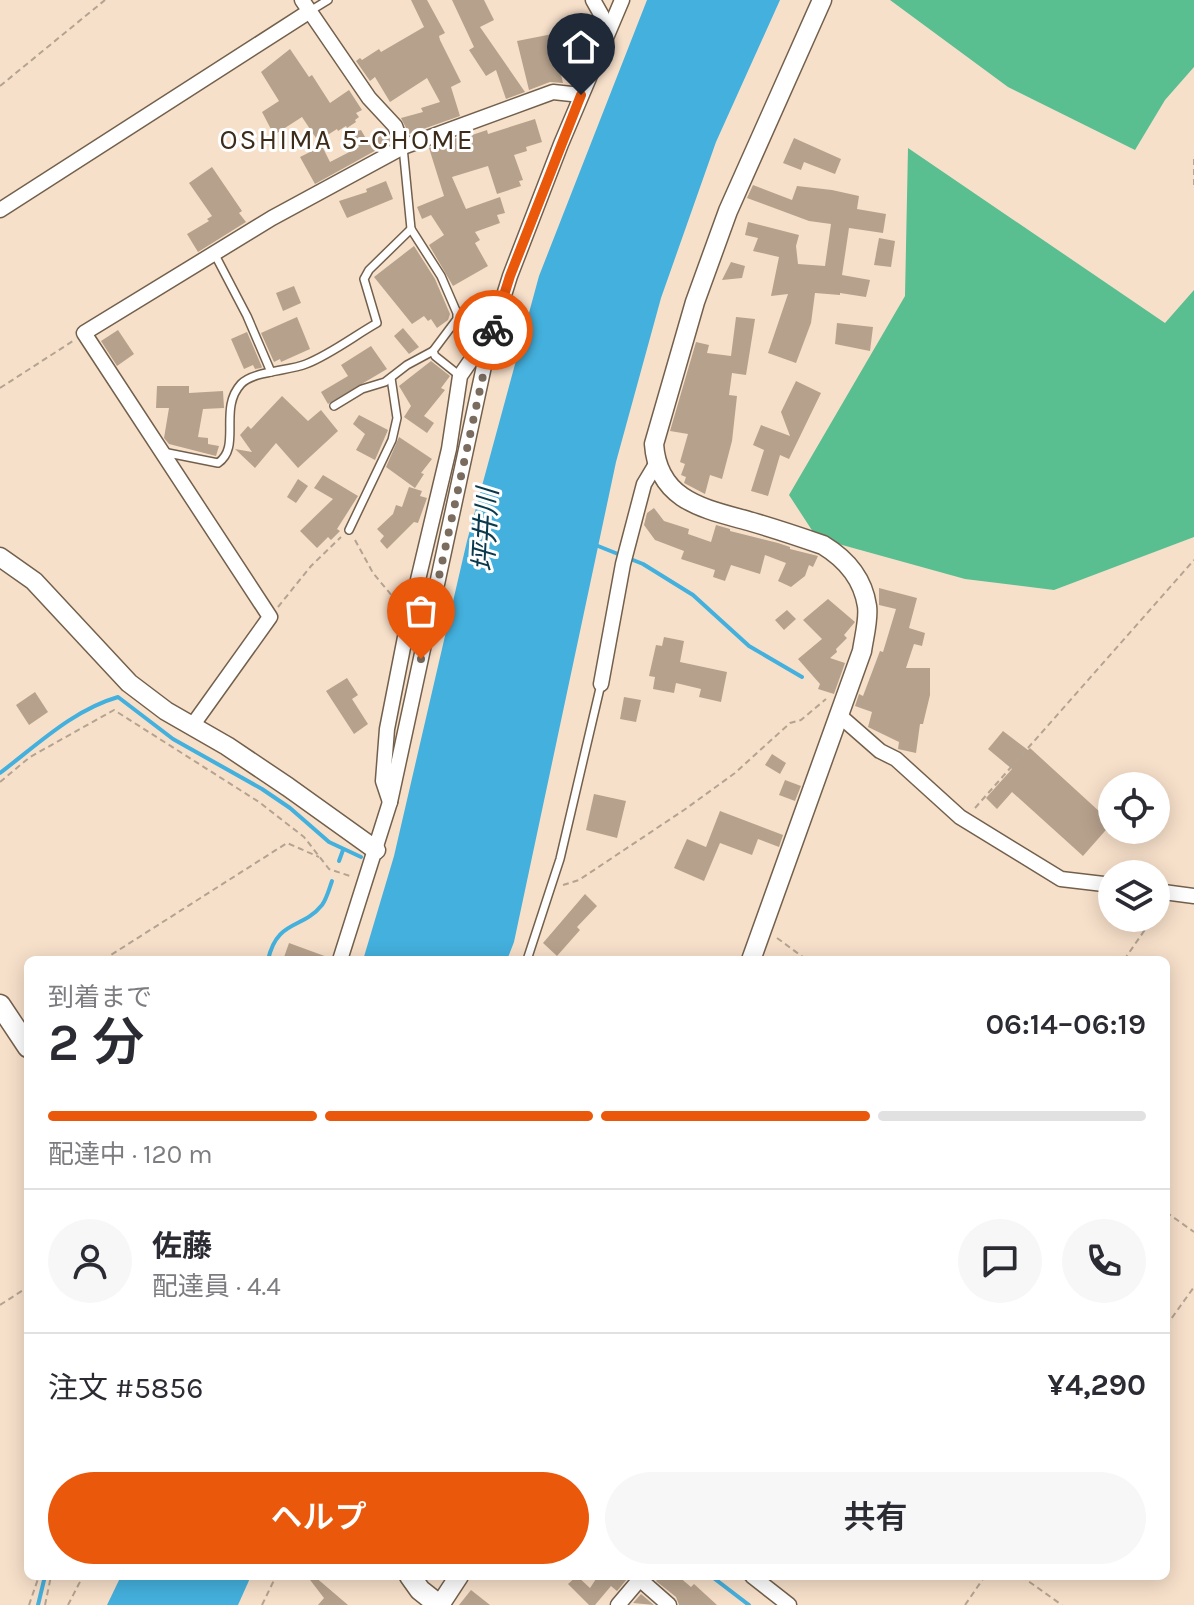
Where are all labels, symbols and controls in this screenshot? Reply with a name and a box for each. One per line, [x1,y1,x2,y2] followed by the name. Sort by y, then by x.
[547,13,615,95] pin
[559,25,603,69] icon: home
[220,123,474,156] district label: OSHIMA 5-CHOME
[453,290,533,370] courier
[471,308,515,352] icon: bike
[467,484,504,573] water label: 坪井川
[387,577,455,659] pin
[399,589,443,633] icon: bag
[1098,772,1170,932] map controls
[1098,772,1170,844] button: locate
[1098,860,1170,932] button: layers
[48,982,152,1013] text: 到着まで
[985,1006,1146,1042] text: 06:14–06:19
[48,1012,144,1073] text: 2 分
[48,1139,213,1170] text: 配達中 · 120 m
[48,1219,132,1303] button: person
[958,1219,1042,1303] button: chat
[1062,1219,1146,1303] button: phone
[152,1228,212,1264] text: 佐藤
[152,1271,281,1302] text: 配達員 · 4.4
[1048,1367,1146,1403] text: ¥4,290
[48,1370,203,1406] text: 注文 #5856
[48,1472,589,1564] button: ヘルプ
[605,1472,1146,1564] button: 共有

